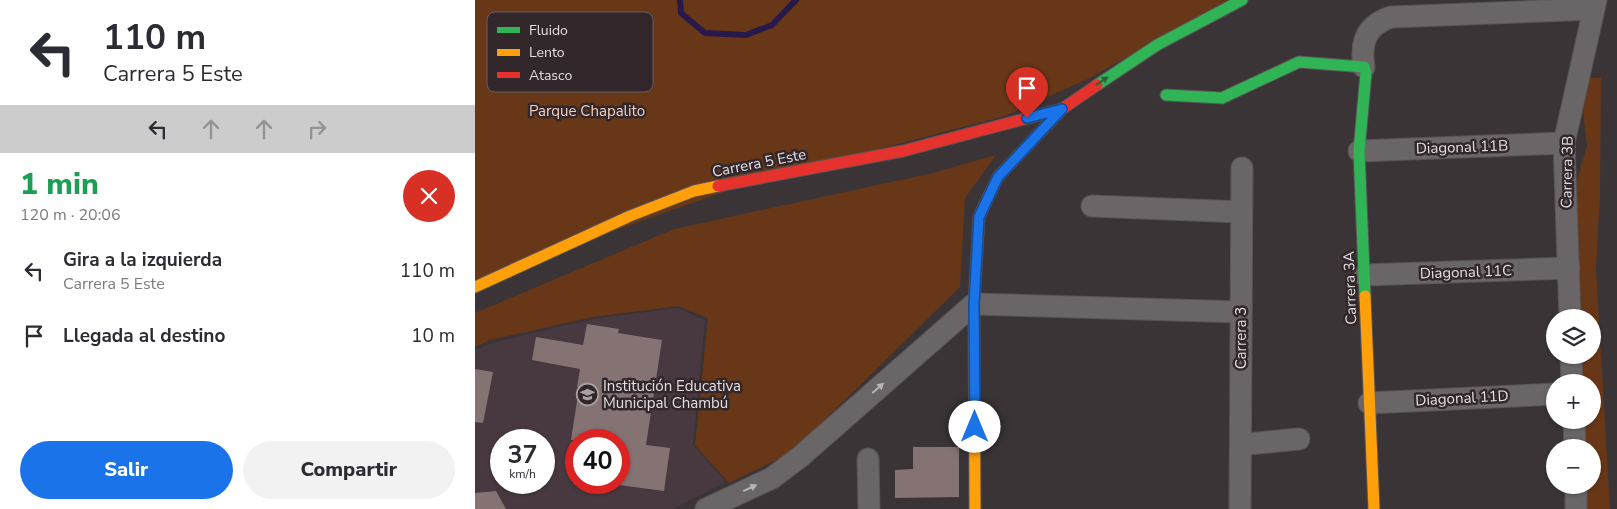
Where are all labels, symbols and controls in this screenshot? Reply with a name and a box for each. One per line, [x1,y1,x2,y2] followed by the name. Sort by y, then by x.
[487,12,653,92] legend
[103,14,206,61] text: 110 m
[20,20,85,85] icon: left
[529,21,568,40] text: Fluido
[529,43,565,62] text: Lento
[103,59,243,89] text: Carrera 5 Este
[529,66,572,85] text: Atasco
[1006,67,1048,118] pin
[1013,74,1041,102] icon: arrive
[1096,77,1109,86] one-way arrow
[529,101,645,121] park label: Parque Chapalito
[144,115,172,143] icon: left
[197,115,225,143] icon: ahead
[250,115,278,143] icon: ahead
[303,115,331,143] icon: right
[1415,135,1509,159] street label: Diagonal 11B
[1556,135,1578,209] street label: Carrera 3B
[710,144,808,182] street label: Carrera 5 Este
[20,164,99,205] text: 1 min
[403,170,455,222] button: close
[20,204,121,226] text: 120 m · 20:06
[63,247,222,273] text: Gira a la izquierda
[1339,251,1361,325] street label: Carrera 3A
[20,257,48,285] icon: left
[400,258,455,284] text: 110 m
[1419,260,1513,284] street label: Diagonal 11C
[63,273,165,295] text: Carrera 5 Este
[1231,307,1251,369] street label: Carrera 3
[1546,309,1601,494] map controls
[1546,309,1601,364] button: layers
[20,322,48,350] icon: arrive
[63,323,225,349] text: Llegada al destino
[411,323,455,349] text: 10 m
[1546,374,1601,429] button: +
[603,376,741,413] place label: Institución Educativa Municipal Chambú
[575,383,599,407] school or university icon: Institución Educativa Municipal Chambú
[871,383,884,394] one-way arrow
[1415,386,1509,410] street label: Diagonal 11D
[948,400,1000,452] position arrow
[565,429,630,494] speed limit sign: 40
[507,438,538,472] text: 37
[1546,439,1601,494] button: −
[20,441,233,499] button: Salir
[243,441,455,499] button: Compartir
[509,466,536,482] text: km/h
[743,484,758,492] one-way arrow

